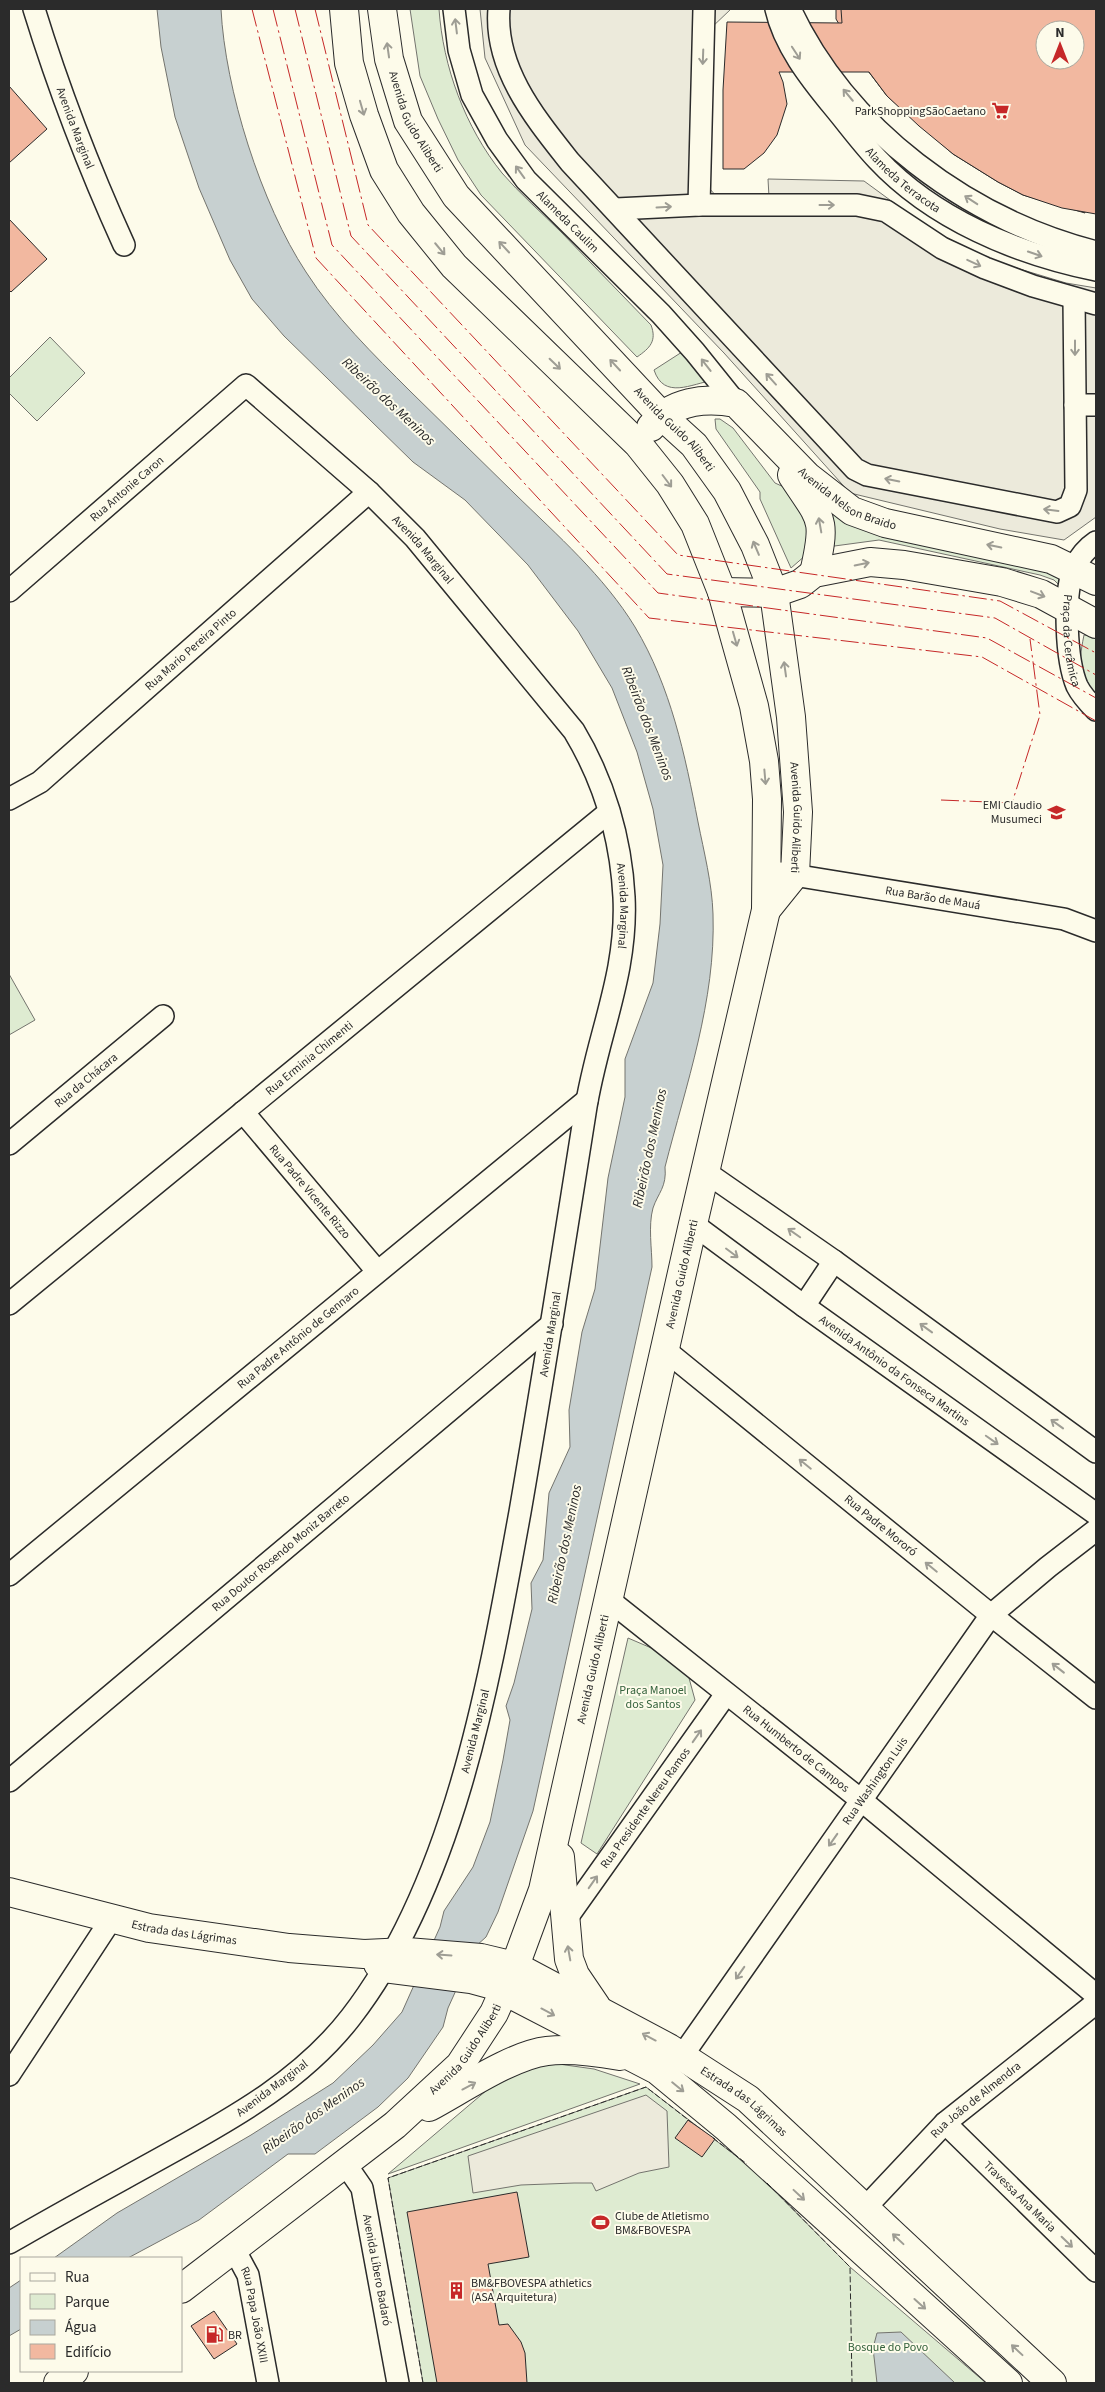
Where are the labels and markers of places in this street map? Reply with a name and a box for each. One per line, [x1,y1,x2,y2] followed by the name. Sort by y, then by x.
[990,101,1010,121] supermarket icon: ParkShoppingSãoCaetano
[855,103,986,120] place label: ParkShoppingSãoCaetano
[983,797,1042,828] place label: EMI Claudio Musumeci
[1046,802,1066,822] school or university icon: EMI Claudio Musumeci
[615,2208,709,2239] place label: Clube de Atletismo BM&FBOVESPA
[591,2213,611,2233] sports icon: Clube de Atletismo BM&FBOVESPA
[471,2275,592,2306] place label: BM&FBOVESPA athletics (ASA Arquitetura)
[447,2280,467,2300] building icon: BM&FBOVESPA athletics (ASA Arquitetura)
[204,2325,224,2345] fuel station icon: BR
[228,2327,242,2344] place label: BR

